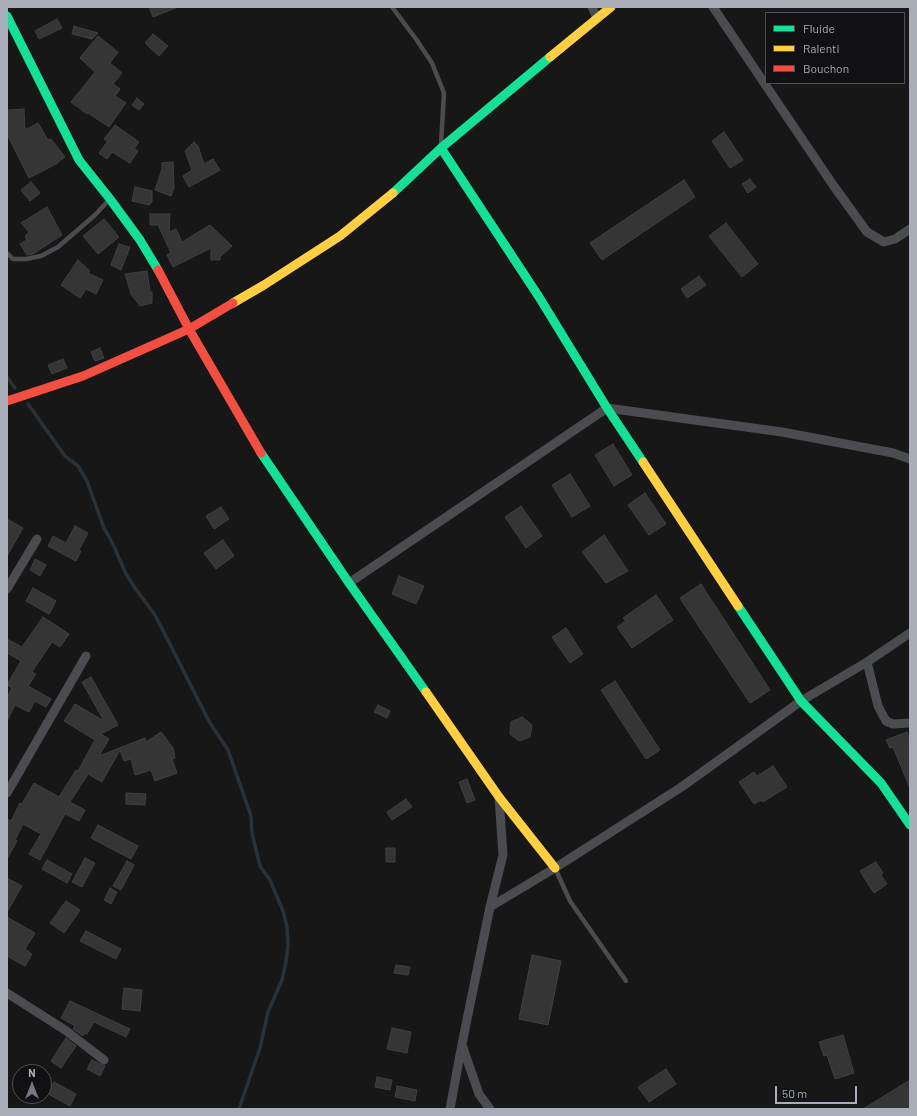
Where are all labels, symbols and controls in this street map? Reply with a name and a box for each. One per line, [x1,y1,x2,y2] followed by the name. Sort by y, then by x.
[765,12,905,84] legend
[803,21,835,35] text: Fluide
[803,41,840,55] text: Ralenti
[803,61,849,75] text: Bouchon
[12,1064,52,1104] north arrow
[28,1066,36,1079] text: N
[777,1078,859,1104] scale bar
[782,1086,807,1100] text: 50 m

